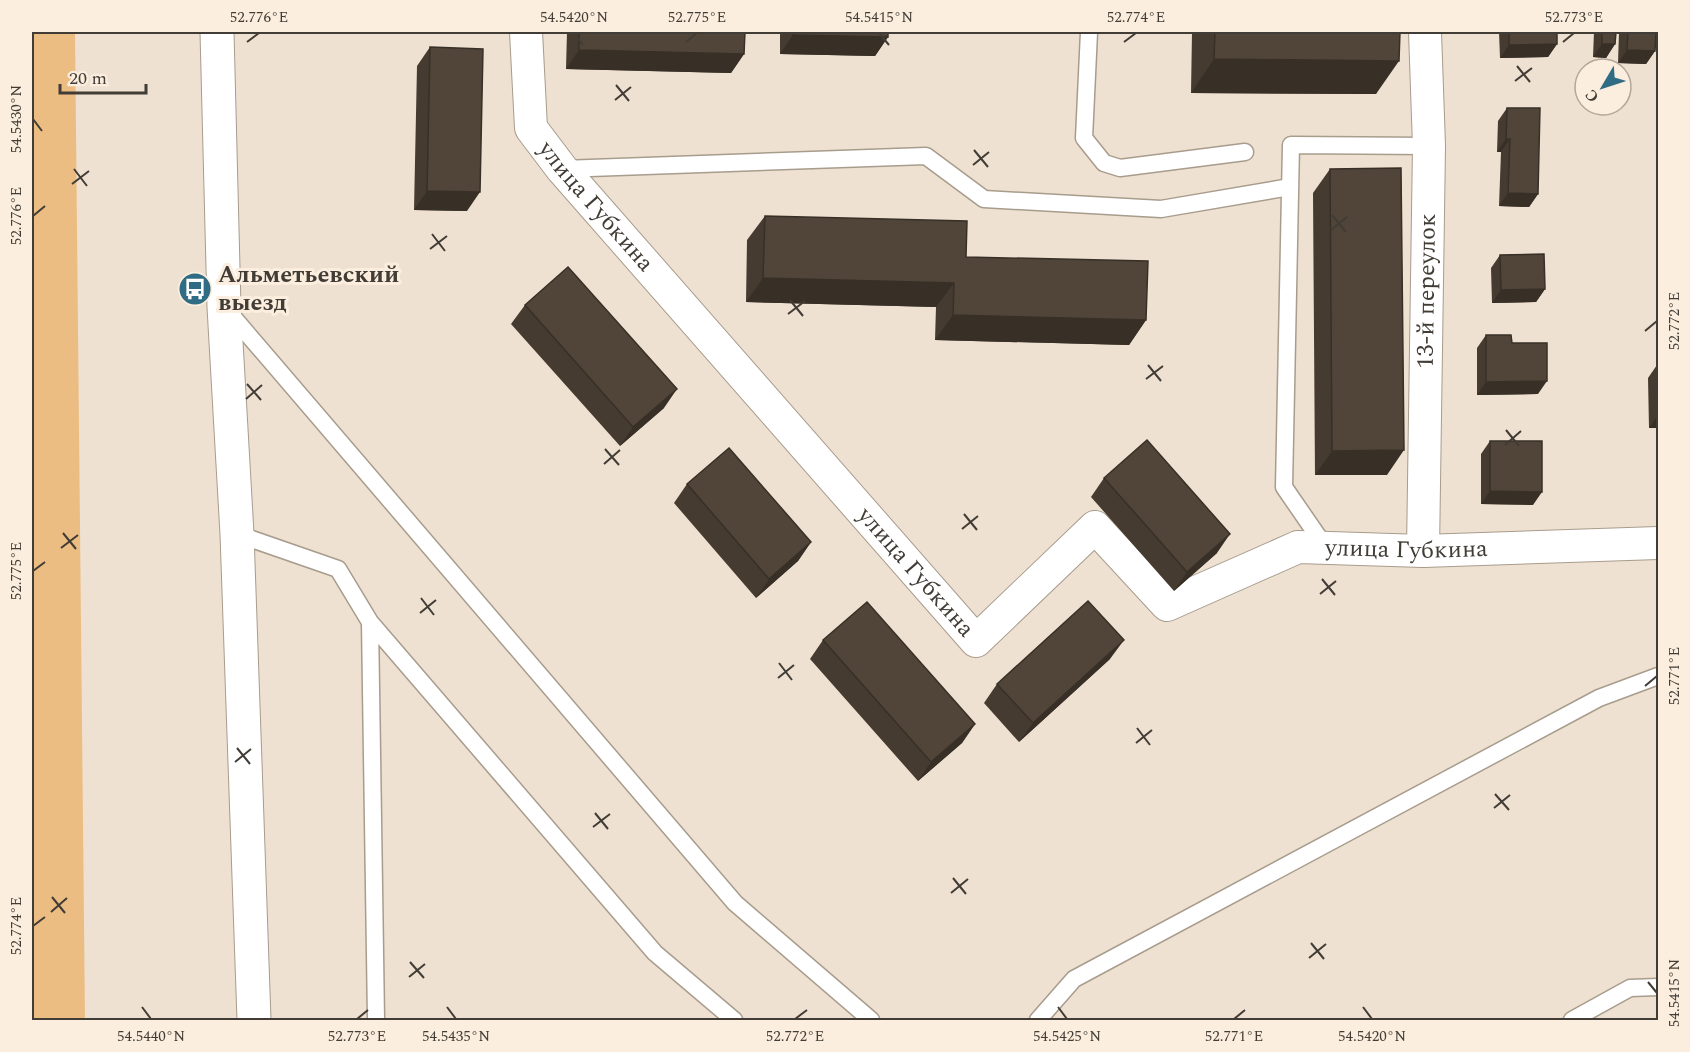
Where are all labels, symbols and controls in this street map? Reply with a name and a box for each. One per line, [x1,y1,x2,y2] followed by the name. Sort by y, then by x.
[230,6,288,29] text: 52.776°E
[540,6,608,29] text: 54.5420°N
[668,6,726,29] text: 52.775°E
[845,6,913,29] text: 54.5415°N
[1107,6,1165,29] text: 52.774°E
[1545,6,1603,29] text: 52.773°E
[60,57,146,95] scale bar
[1573,57,1633,117] north arrow
[69,65,107,92] text: 20 m
[1579,84,1605,108] text: С
[5,85,28,153] text: 54.5430°N
[528,133,663,280] street label: улица Губкина
[5,187,28,245] text: 52.776°E
[1408,213,1446,369] street label: 13-й переулок
[218,257,399,321] place label: Альметьевский выезд
[177,271,213,307] bus stop icon: Альметьевский выезд
[1663,292,1686,350] text: 52.772°E
[848,498,983,646] street label: улица Губкина
[1323,530,1489,569] street label: улица Губкина
[5,542,28,600] text: 52.775°E
[1663,647,1686,705] text: 52.771°E
[5,897,28,955] text: 52.774°E
[1663,959,1686,1027] text: 54.5415°N
[117,1025,185,1048] text: 54.5440°N
[328,1025,386,1048] text: 52.773°E
[422,1025,490,1048] text: 54.5435°N
[766,1025,824,1048] text: 52.772°E
[1033,1025,1101,1048] text: 54.5425°N
[1205,1025,1263,1048] text: 52.771°E
[1338,1025,1406,1048] text: 54.5420°N

